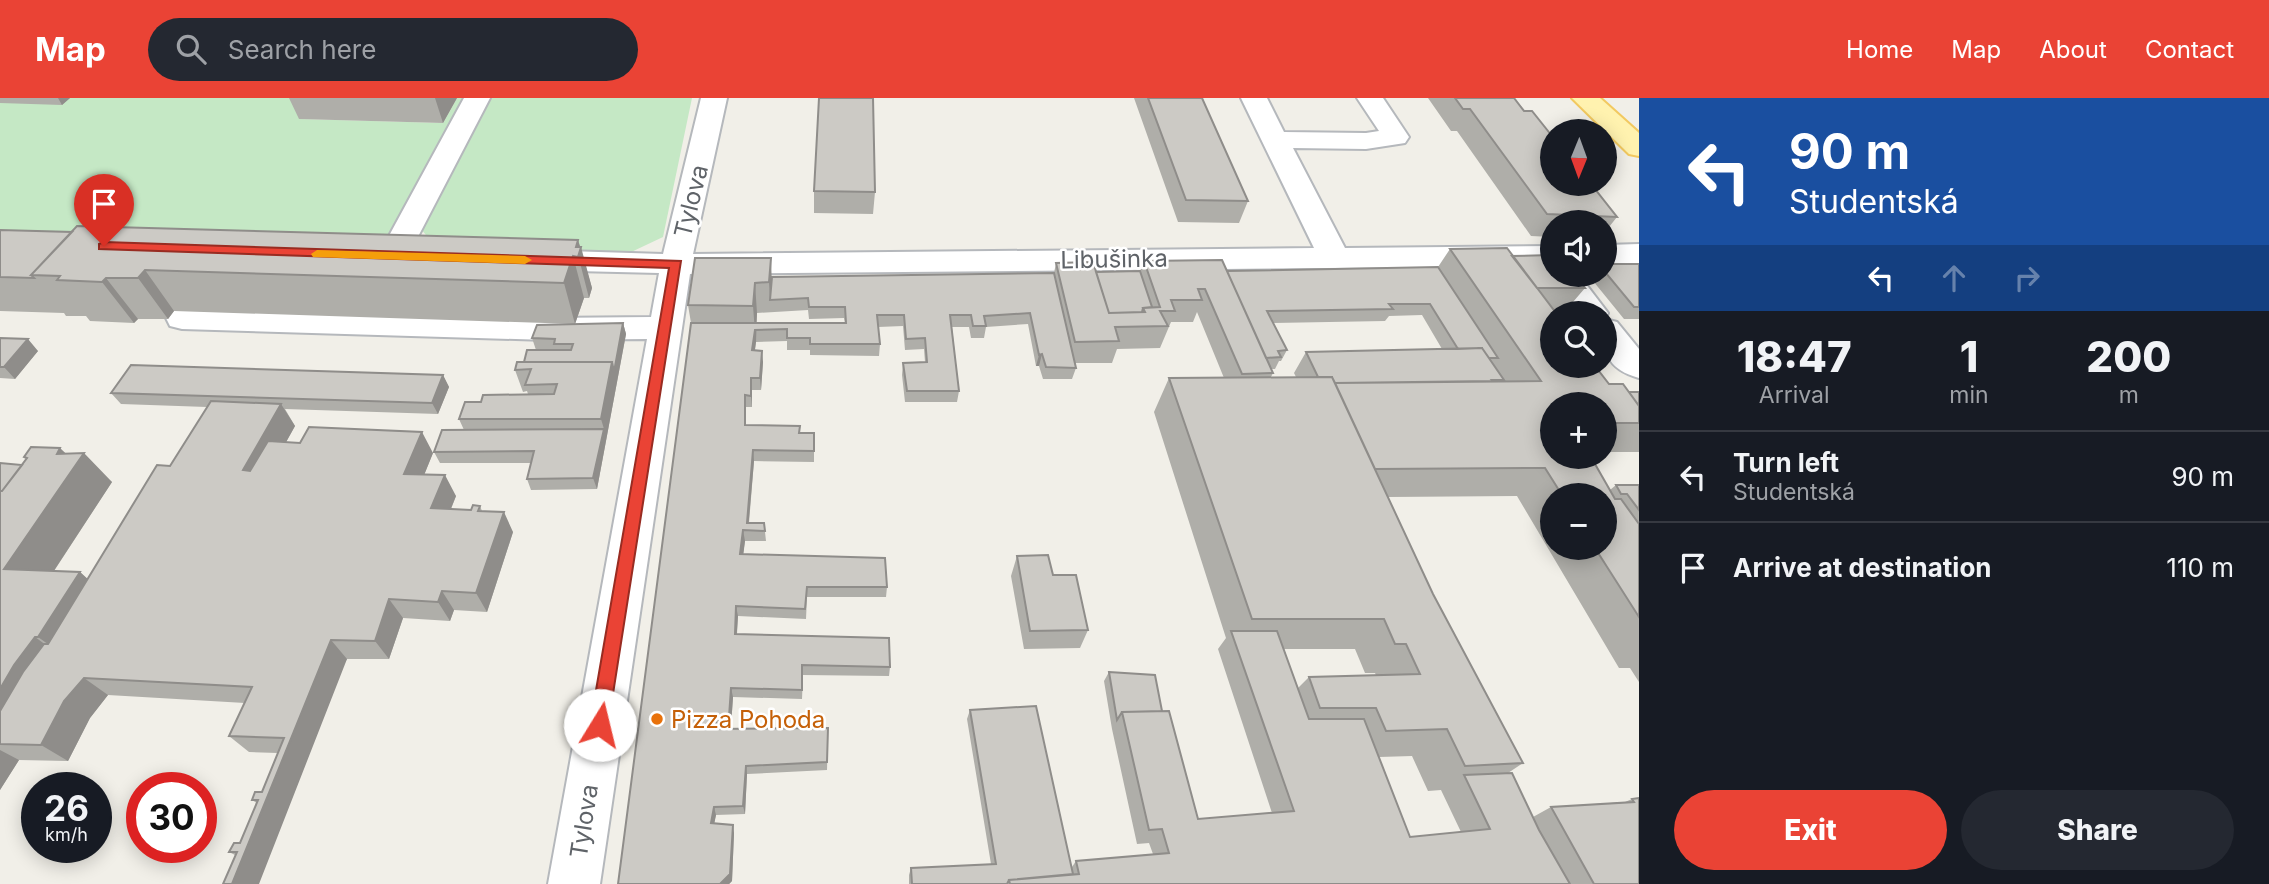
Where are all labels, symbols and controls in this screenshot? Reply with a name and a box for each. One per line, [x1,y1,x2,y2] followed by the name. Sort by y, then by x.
[148,18,638,81] search box
[35,29,106,69] text: Map
[172,30,210,68] icon: search
[228,34,376,65] text: Search here
[1846,35,1913,64] text: Home
[1951,35,2001,64] text: Map
[2039,35,2107,64] text: About
[2145,35,2234,64] text: Contact
[1540,119,1617,196] north arrow
[1540,119,1617,560] map controls
[1789,122,1910,181] text: 90 m
[1674,126,1765,217] icon: left
[668,162,714,240] street label: Tylova
[74,174,134,246] pin
[1789,182,1959,221] text: Studentská
[85,185,123,223] icon: arrive
[1540,210,1617,287] button: sound
[1060,244,1168,274] street label: Libušinka
[1862,259,1900,297] icon: left
[1935,259,1973,297] icon: ahead
[2008,259,2046,297] icon: right
[1540,301,1617,378] button: search
[1737,331,1852,382] text: 18:47
[1960,331,1978,382] text: 1
[2086,331,2171,382] text: 200
[1759,381,1830,409] text: Arrival
[1949,381,1989,409] text: min
[2119,381,2139,409] text: m
[1540,392,1617,469] button: +
[1733,447,1839,478] text: Turn left
[1674,458,1712,496] icon: left
[2171,461,2234,492] text: 90 m
[1733,478,1855,506] text: Studentská
[1540,483,1617,560] button: −
[1674,549,1712,587] icon: arrive
[1733,552,1992,583] text: Arrive at destination
[2166,552,2234,583] text: 110 m
[563,688,637,762] position arrow
[671,705,825,734] place label: Pizza Pohoda
[649,711,665,727] marker: Pizza Pohoda
[126,772,217,863] speed limit sign: 30
[564,782,604,860] street label: Tylova
[44,787,89,829] text: 26
[1674,790,1947,870] button: Exit
[1961,790,2234,870] button: Share
[45,824,88,845] text: km/h

